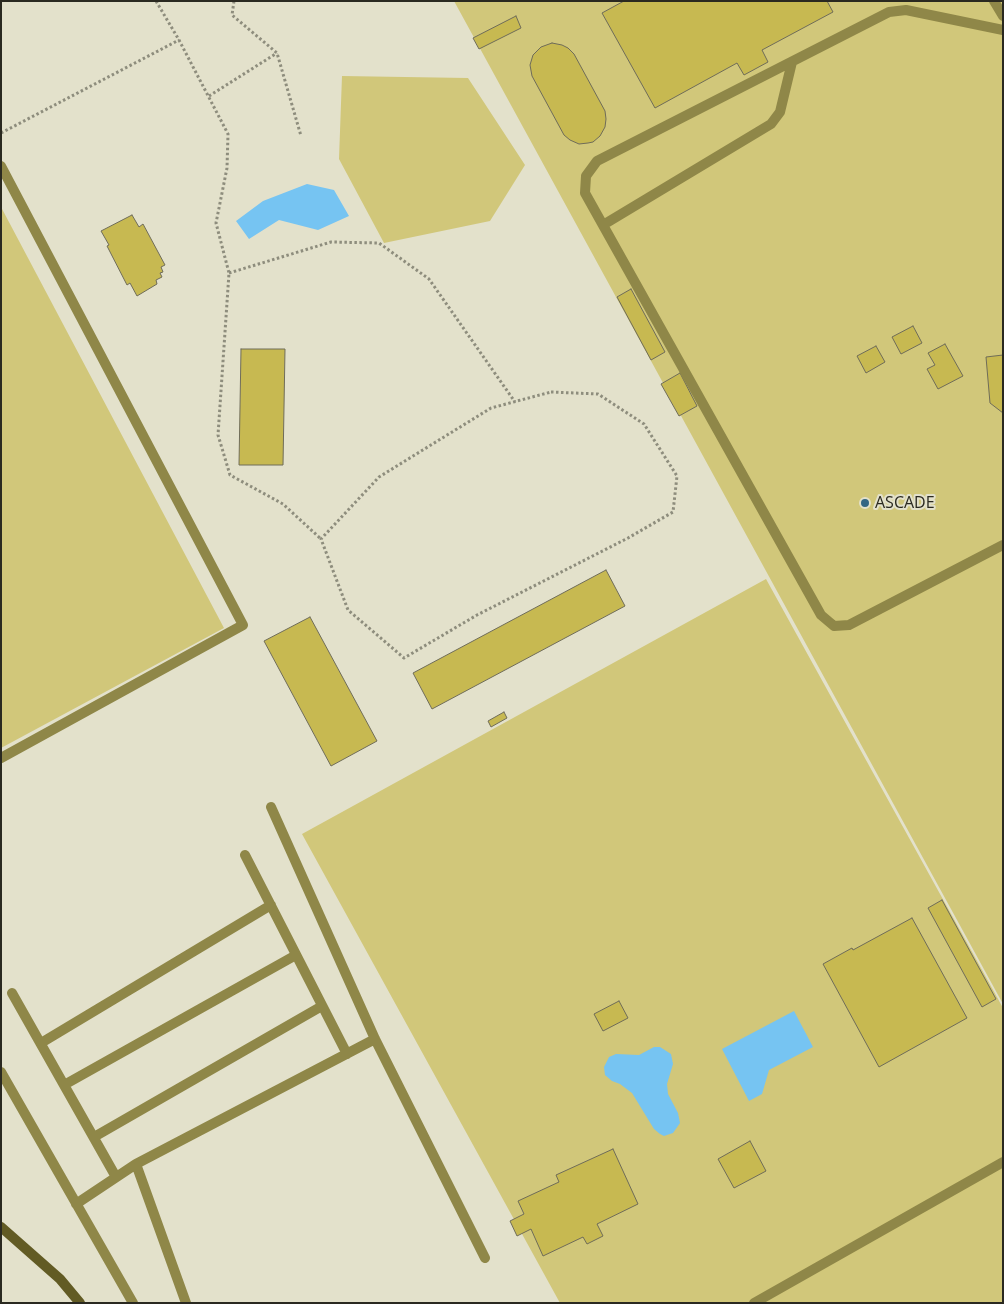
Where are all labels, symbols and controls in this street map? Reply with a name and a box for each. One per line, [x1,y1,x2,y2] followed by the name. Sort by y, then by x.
[875,493,935,513] place label: ASCADE
[859,497,871,509] marker: ASCADE

